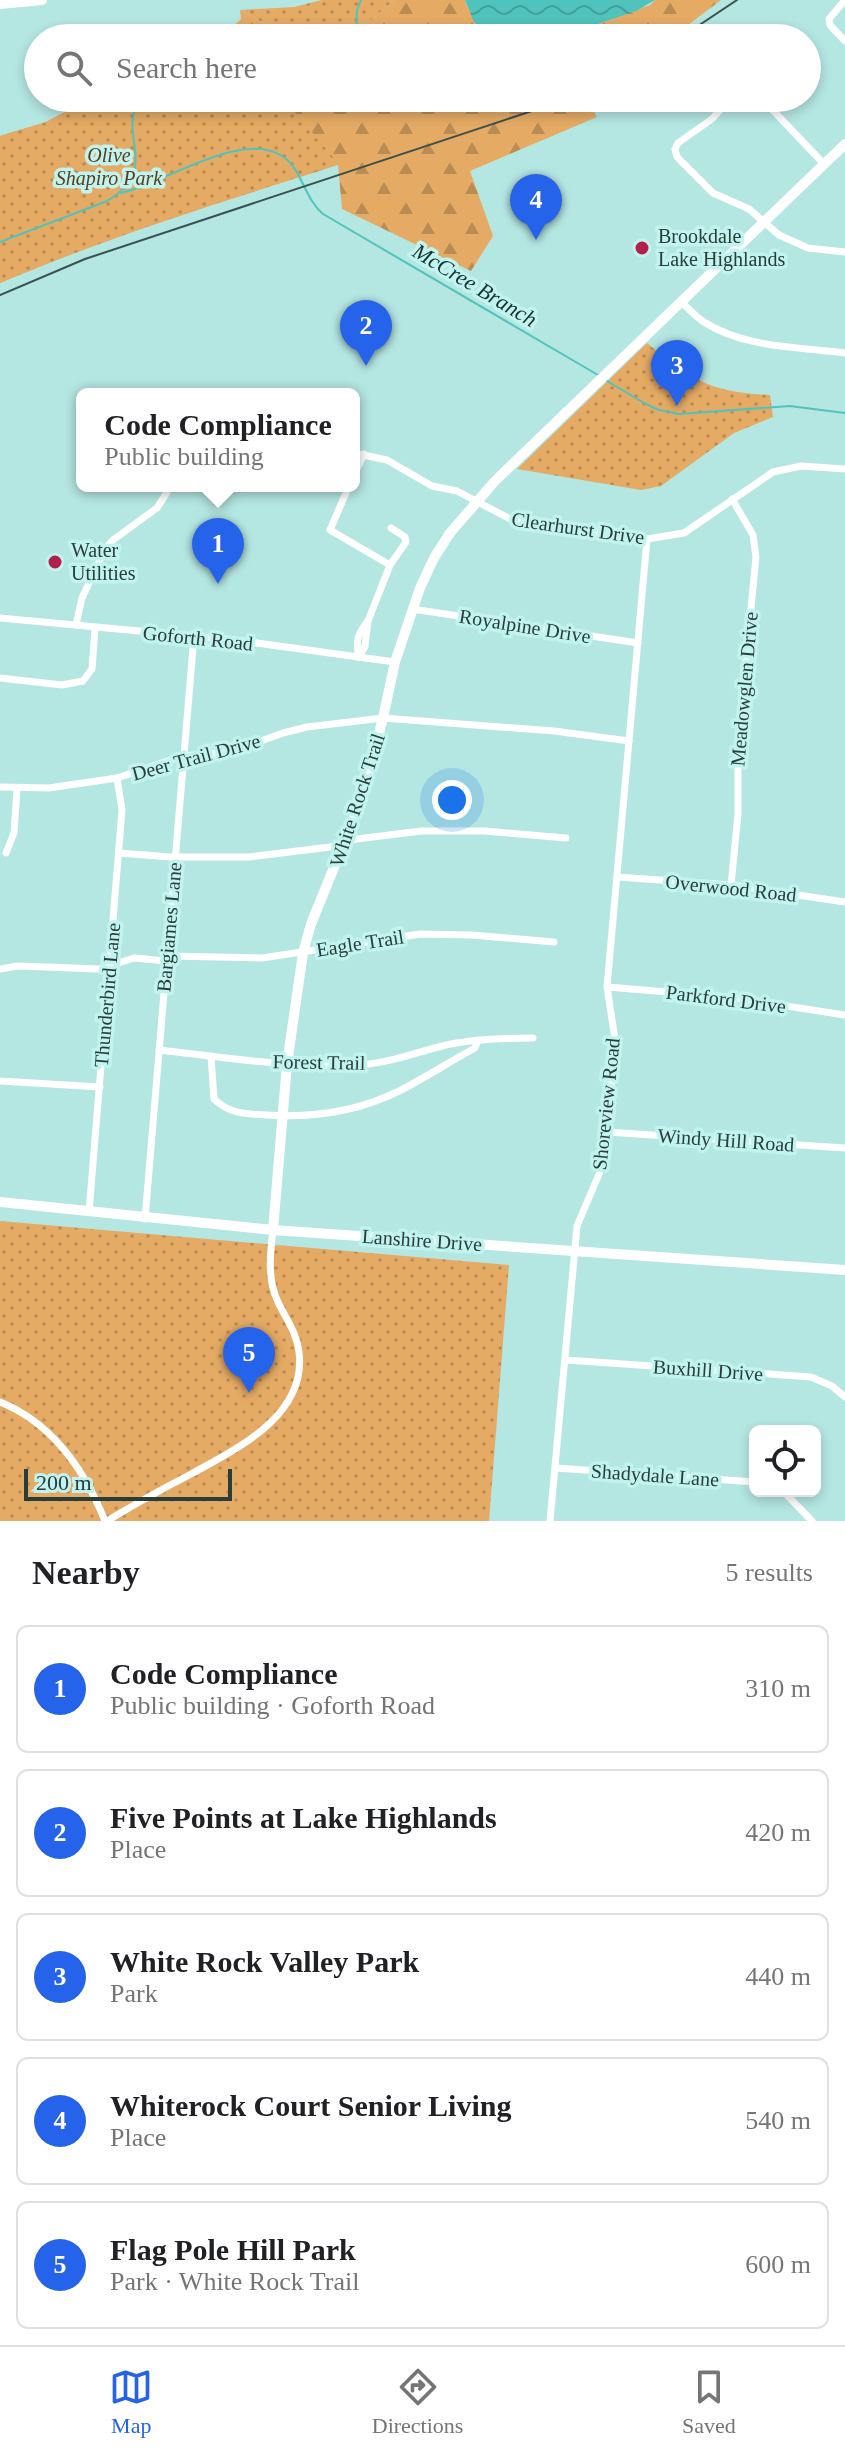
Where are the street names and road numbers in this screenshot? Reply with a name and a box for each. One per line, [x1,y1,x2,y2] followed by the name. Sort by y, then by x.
[510,508,646,548] street label: Clearhurst Drive
[458,605,592,648] street label: Royalpine Drive
[726,611,763,767] street label: Meadowglen Drive
[142,621,254,655] street label: Goforth Road
[129,729,263,785] street label: Deer Trail Drive
[325,730,389,869] street label: White Rock Trail
[152,861,187,993] street label: Bargiames Lane
[664,870,798,906] street label: Overwood Road
[90,922,124,1068] street label: Thunderbird Lane
[315,925,406,962] street label: Eagle Trail
[665,981,787,1017] street label: Parkford Drive
[588,1037,624,1171] street label: Shoreview Road
[272,1050,366,1074] street label: Forest Trail
[657,1124,795,1157] street label: Windy Hill Road
[361,1225,483,1255] street label: Lanshire Drive
[652,1355,764,1385] street label: Buxhill Drive
[590,1460,720,1491] street label: Shadydale Lane

